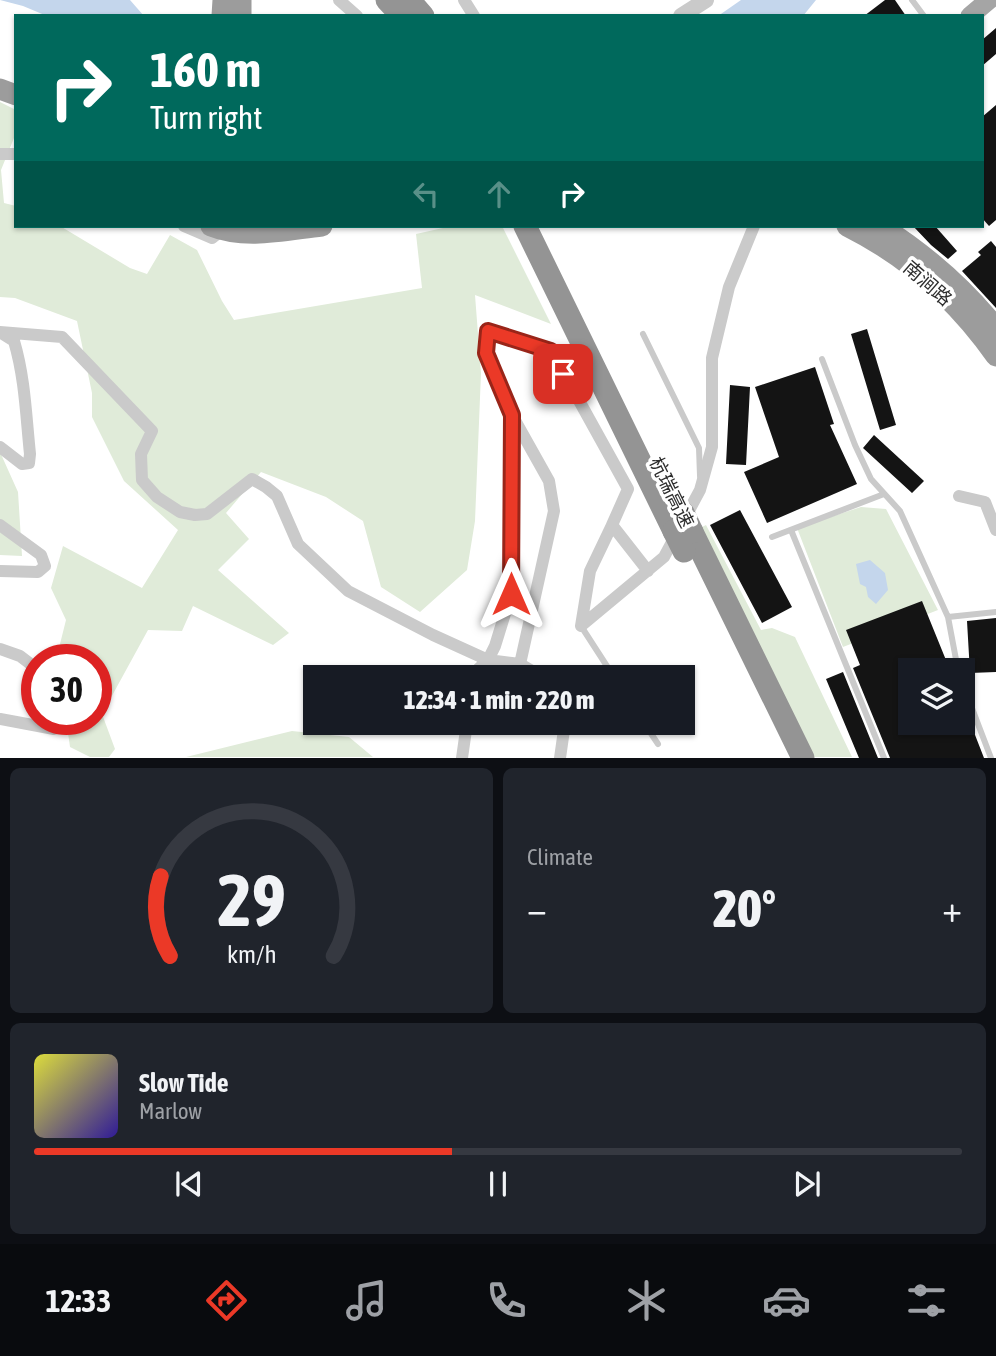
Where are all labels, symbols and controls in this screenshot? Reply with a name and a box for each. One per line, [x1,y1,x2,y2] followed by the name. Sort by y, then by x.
[150,41,261,97] text: 160 m
[35,42,126,133] icon: right
[150,99,263,136] text: Turn right
[407,175,445,213] icon: left
[480,175,518,213] icon: ahead
[553,175,591,213] icon: right
[899,256,957,310] street label: 南涧路
[533,344,593,404] pin
[544,355,582,393] icon: arrive
[645,453,699,531] street label: 杭瑞高速
[474,557,548,631] position arrow
[21,644,112,735] speed limit sign: 30
[898,658,975,735] map controls
[898,658,975,735] button: layers
[404,685,594,715] text: 12:34 · 1 min · 220 m
[527,844,593,870] text: Climate
[217,859,286,942] text: 29
[713,878,776,938] text: 20°
[527,887,547,930] text: −
[942,887,962,930] text: +
[227,940,276,968] text: km/h
[139,1068,229,1098] text: Slow Tide
[139,1098,202,1124] text: Marlow
[170,1165,208,1203] icon: previous
[479,1165,517,1203] icon: pause
[788,1165,826,1203] icon: next
[202,1276,251,1325] icon: directions
[342,1276,391,1325] icon: music
[482,1276,531,1325] icon: phone
[622,1276,671,1325] icon: climate
[762,1276,811,1325] icon: car
[902,1276,951,1325] icon: filters
[45,1282,111,1319] text: 12:33

